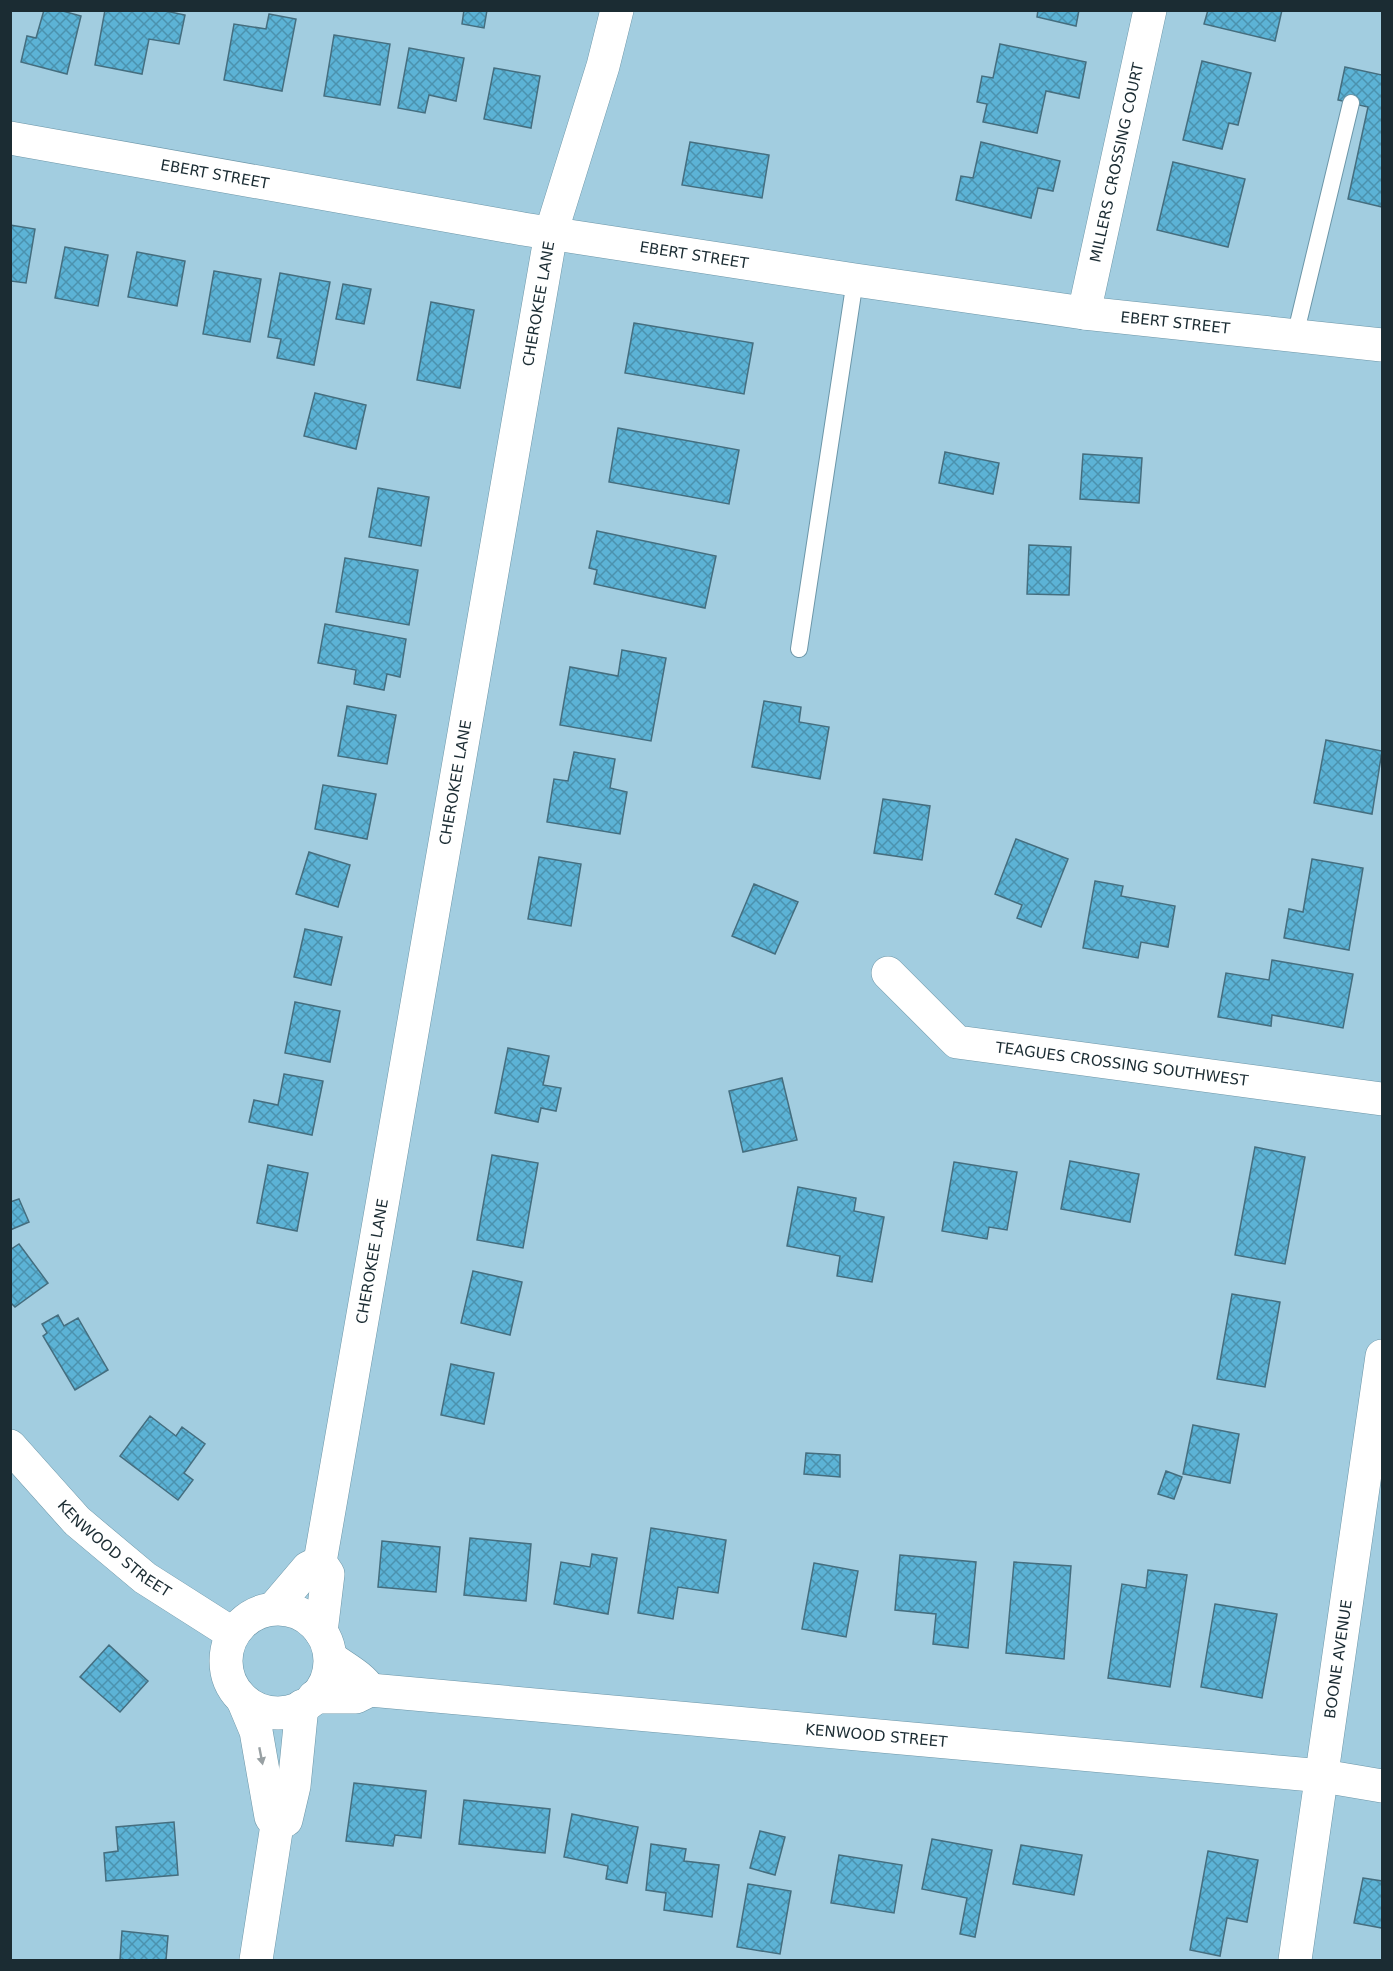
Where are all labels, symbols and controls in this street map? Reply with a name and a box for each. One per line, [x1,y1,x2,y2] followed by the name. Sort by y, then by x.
[1086,60,1147,264] street label: MILLERS CROSSING COURT
[159,156,271,193] street label: EBERT STREET
[638,238,750,273] street label: EBERT STREET
[519,240,558,368] street label: CHEROKEE LANE
[1120,308,1232,338] street label: EBERT STREET
[436,719,475,847] street label: CHEROKEE LANE
[994,1038,1250,1090] street label: TEAGUES CROSSING SOUTHWEST
[353,1197,392,1325] street label: CHEROKEE LANE
[54,1496,175,1602] street label: KENWOOD STREET
[1321,1598,1356,1720] street label: BOONE AVENUE
[804,1720,949,1751] street label: KENWOOD STREET
[257,1747,266,1766] one-way arrow

